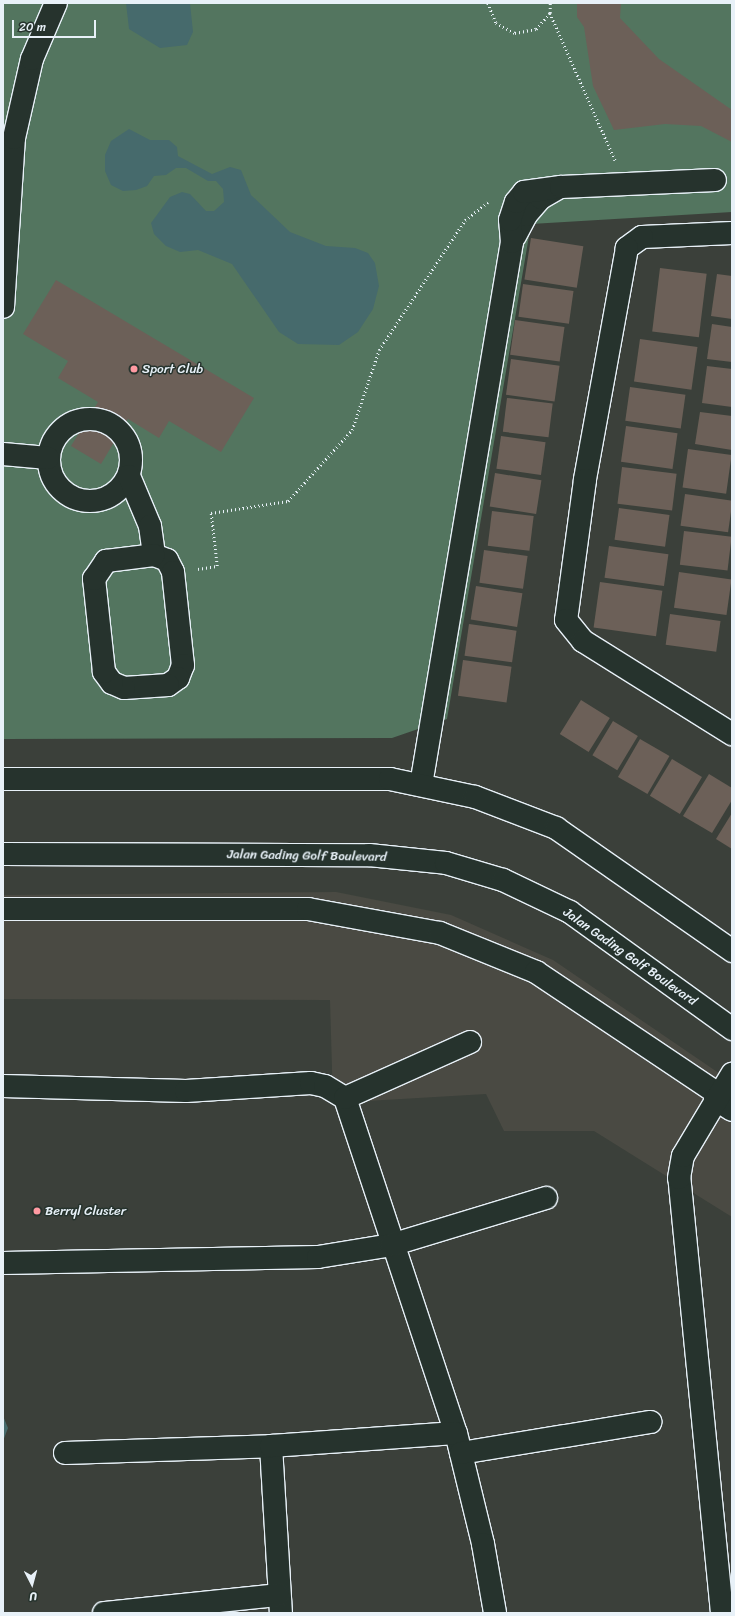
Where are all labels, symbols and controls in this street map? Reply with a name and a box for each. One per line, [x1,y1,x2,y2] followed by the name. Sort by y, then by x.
[14,12,98,38] scale bar
[19,16,46,38] text: 20 m
[142,361,203,377] place label: Sport Club
[129,364,139,374] marker: Sport Club
[227,847,387,865] street label: Jalan Gading Golf Boulevard
[560,905,700,1009] street label: Jalan Gading Golf Boulevard
[45,1203,126,1219] place label: Berryl Cluster
[32,1206,42,1216] marker: Berryl Cluster
[12,1564,52,1604] north arrow
[29,1587,38,1606] text: U

